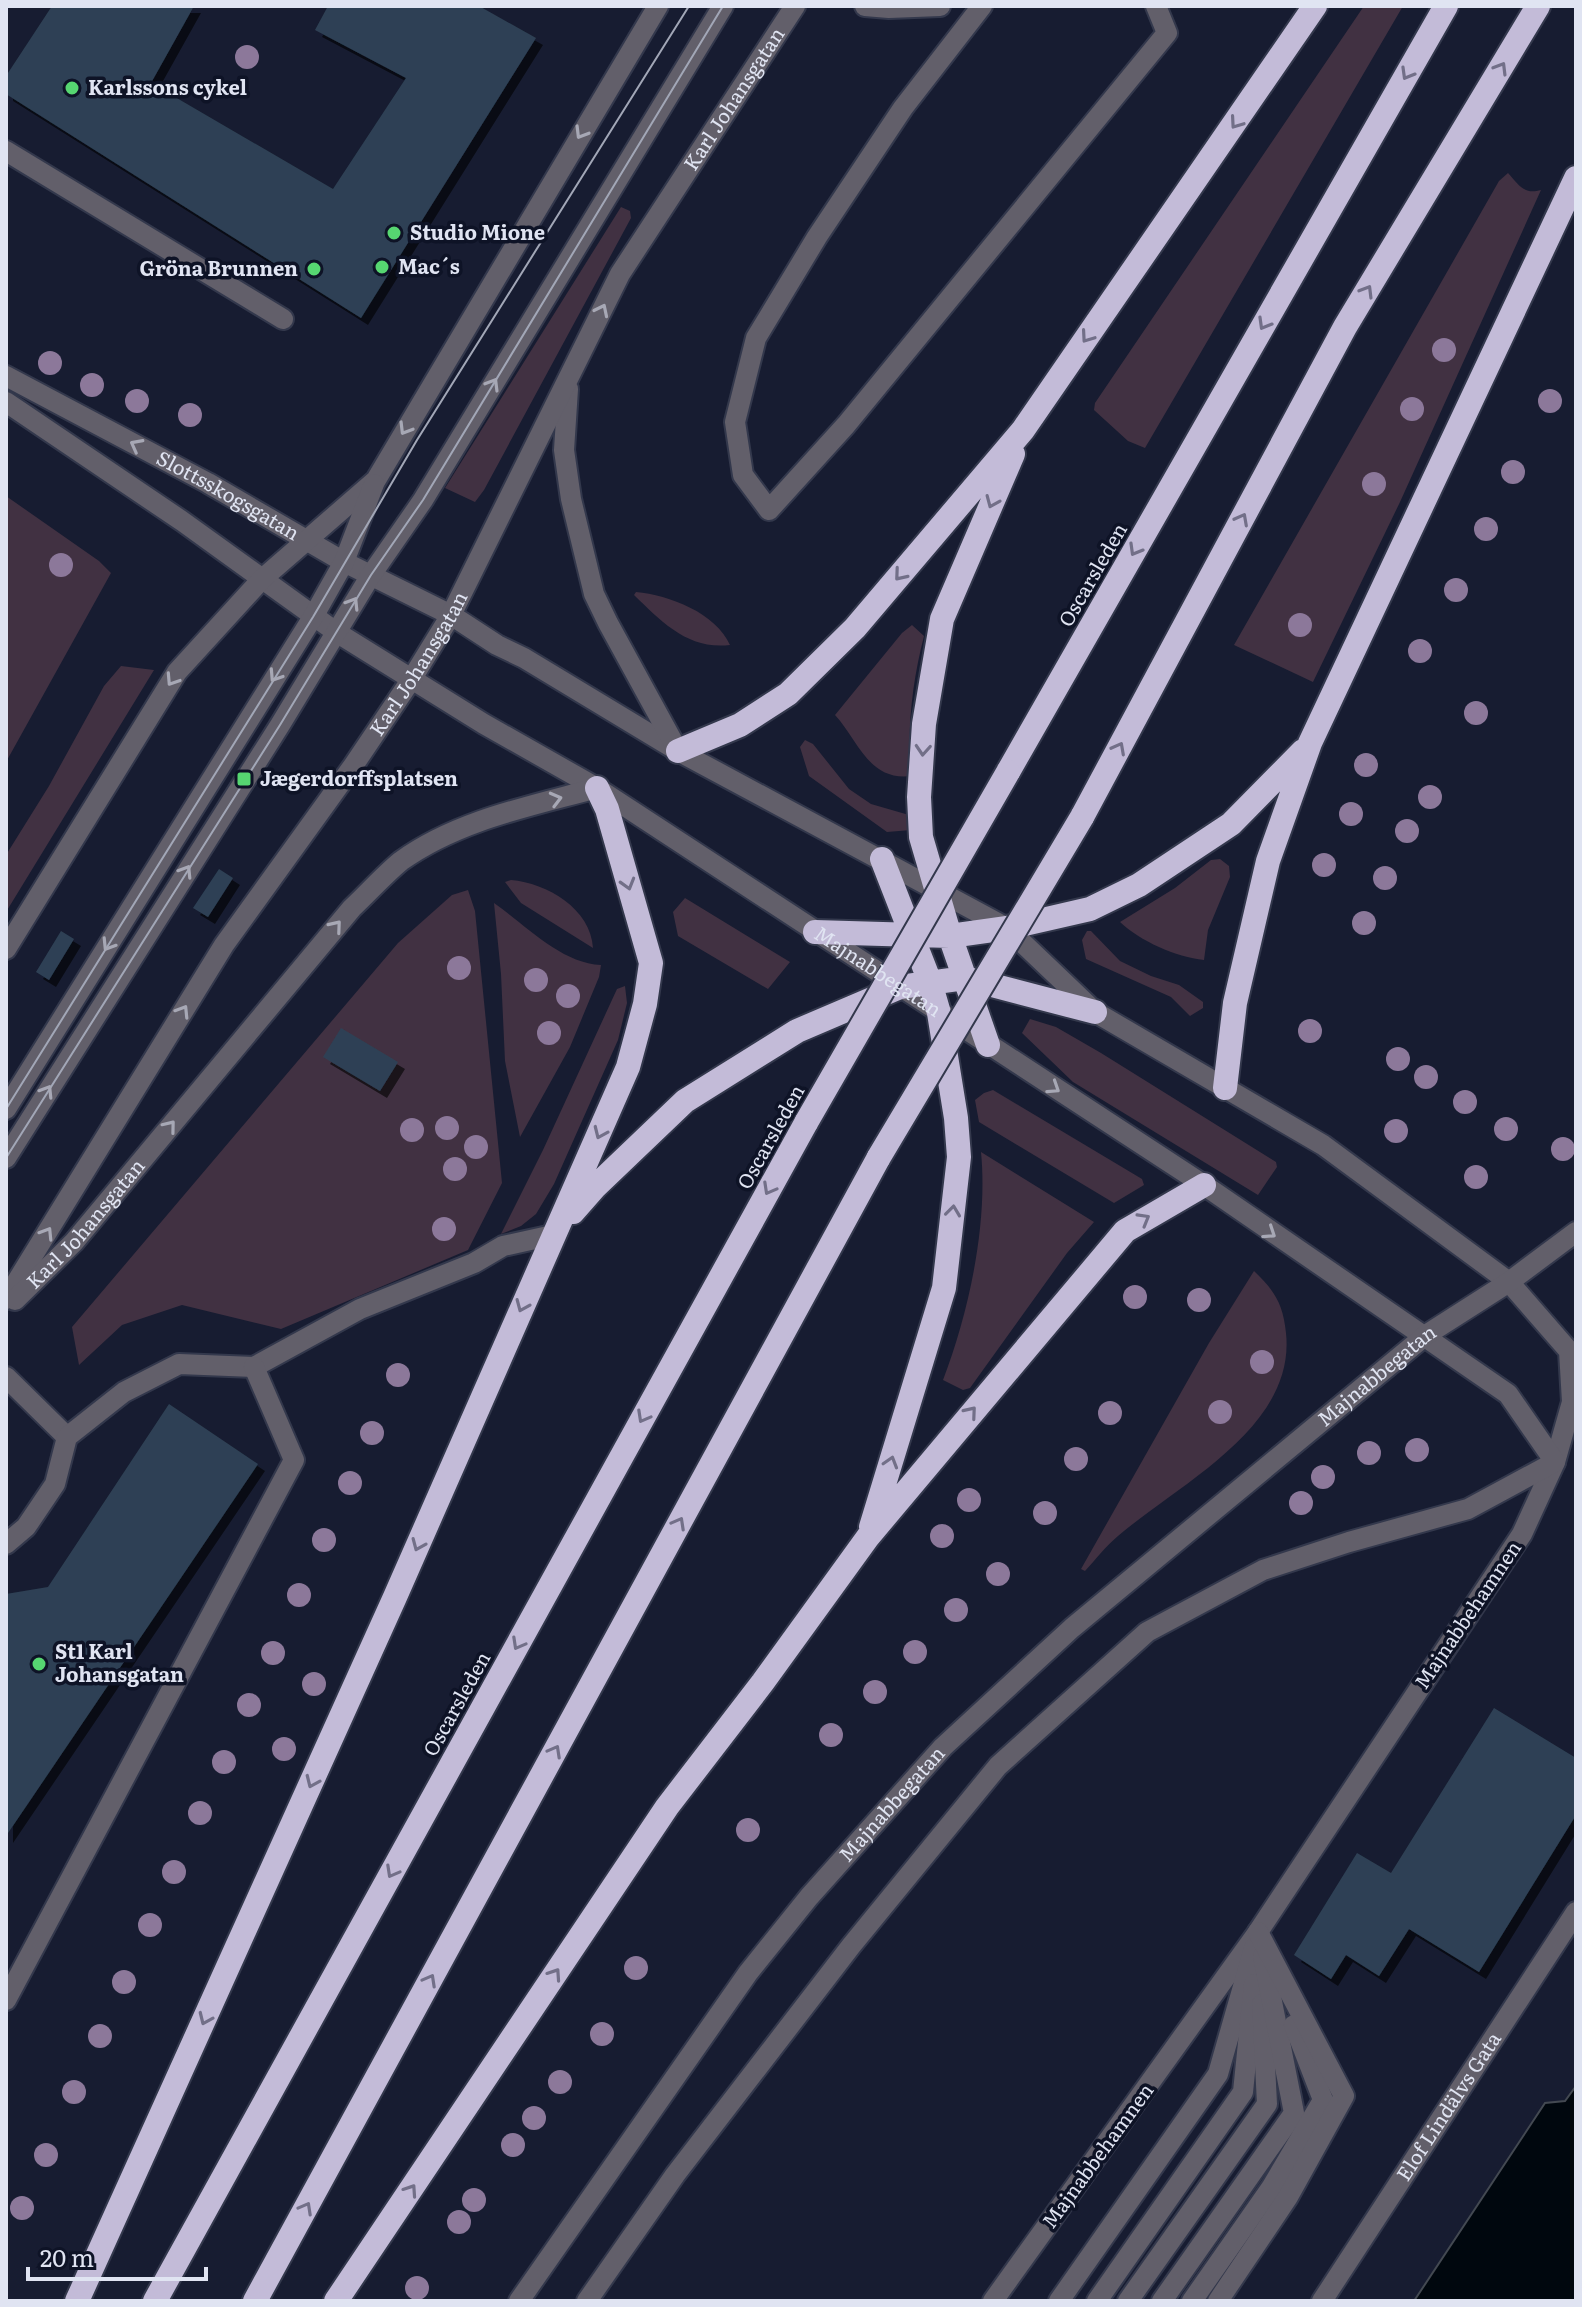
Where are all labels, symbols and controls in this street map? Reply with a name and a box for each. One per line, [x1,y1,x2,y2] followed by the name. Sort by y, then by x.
[675,20,790,176] street label: Karl Johansgatan
[1491,62,1507,77] one-way arrow
[1401,65,1417,80] one-way arrow
[88,71,247,101] place label: Karlssons cykel
[63,79,81,97] marker: Karlssons cykel
[1231,114,1246,128] one-way arrow
[575,124,590,139] one-way arrow
[410,216,545,246] place label: Studio Mione
[385,224,403,242] marker: Studio Mione
[398,250,460,280] place label: Mac´s
[140,252,298,282] place label: Gröna Brunnen
[373,258,391,276] marker: Mac´s
[305,260,323,278] marker: Gröna Brunnen
[1357,285,1373,300] one-way arrow
[592,304,608,319] one-way arrow
[1258,315,1274,330] one-way arrow
[1082,328,1097,342] one-way arrow
[483,378,499,393] one-way arrow
[399,420,415,435] one-way arrow
[129,439,144,454] one-way arrow
[152,441,306,546] street label: Slottsskogsgatan
[986,493,1002,508] one-way arrow
[1232,513,1248,528] one-way arrow
[1049,516,1133,632] street label: Oscarsleden
[1129,541,1145,556] one-way arrow
[895,566,910,580] one-way arrow
[361,586,473,741] street label: Karl Johansgatan
[344,598,359,612] one-way arrow
[270,667,285,682] one-way arrow
[167,671,182,686] one-way arrow
[1109,742,1124,756] one-way arrow
[914,744,931,757] one-way arrow
[260,762,458,792] place label: Jægerdorffsplatsen
[235,770,253,788] marker: Jægerdorffsplatsen
[549,792,563,808] one-way arrow
[177,866,192,880] one-way arrow
[619,877,635,891] one-way arrow
[809,917,949,1023] street label: Majnabbegatan
[327,921,341,935] one-way arrow
[103,936,118,950] one-way arrow
[174,1005,189,1020] one-way arrow
[728,1078,810,1194] street label: Oscarsleden
[1045,1078,1060,1093] one-way arrow
[38,1086,53,1100] one-way arrow
[160,1120,175,1135] one-way arrow
[594,1125,610,1139] one-way arrow
[18,1151,151,1294] street label: Karl Johansgatan
[763,1181,779,1195] one-way arrow
[944,1204,961,1218] one-way arrow
[1136,1214,1150,1229] one-way arrow
[1261,1223,1275,1238] one-way arrow
[37,1227,52,1241] one-way arrow
[515,1298,531,1312] one-way arrow
[1310,1315,1441,1432] street label: Majnabbegatan
[962,1406,976,1421] one-way arrow
[638,1409,653,1423] one-way arrow
[882,1456,898,1470] one-way arrow
[670,1517,685,1531] one-way arrow
[1406,1534,1527,1694] street label: Majnabbehamnen
[412,1536,428,1551] one-way arrow
[55,1635,184,1688] place label: St1 Karl Johansgatan
[512,1636,527,1651] one-way arrow
[414,1645,496,1761] street label: Oscarsleden
[30,1655,48,1673] marker: St1 Karl Johansgatan
[830,1738,951,1868] street label: Majnabbegatan
[545,1746,561,1760] one-way arrow
[306,1774,322,1788] one-way arrow
[386,1863,402,1878] one-way arrow
[545,1968,560,1982] one-way arrow
[421,1973,436,1988] one-way arrow
[199,2010,215,2025] one-way arrow
[1387,2025,1507,2186] street label: Elof Lindälvs Gata
[1033,2076,1159,2234] street label: Majnabbehamnen
[401,2184,416,2198] one-way arrow
[296,2202,312,2217] one-way arrow
[28,2231,206,2281] scale bar
[40,2239,94,2274] text: 20 m

